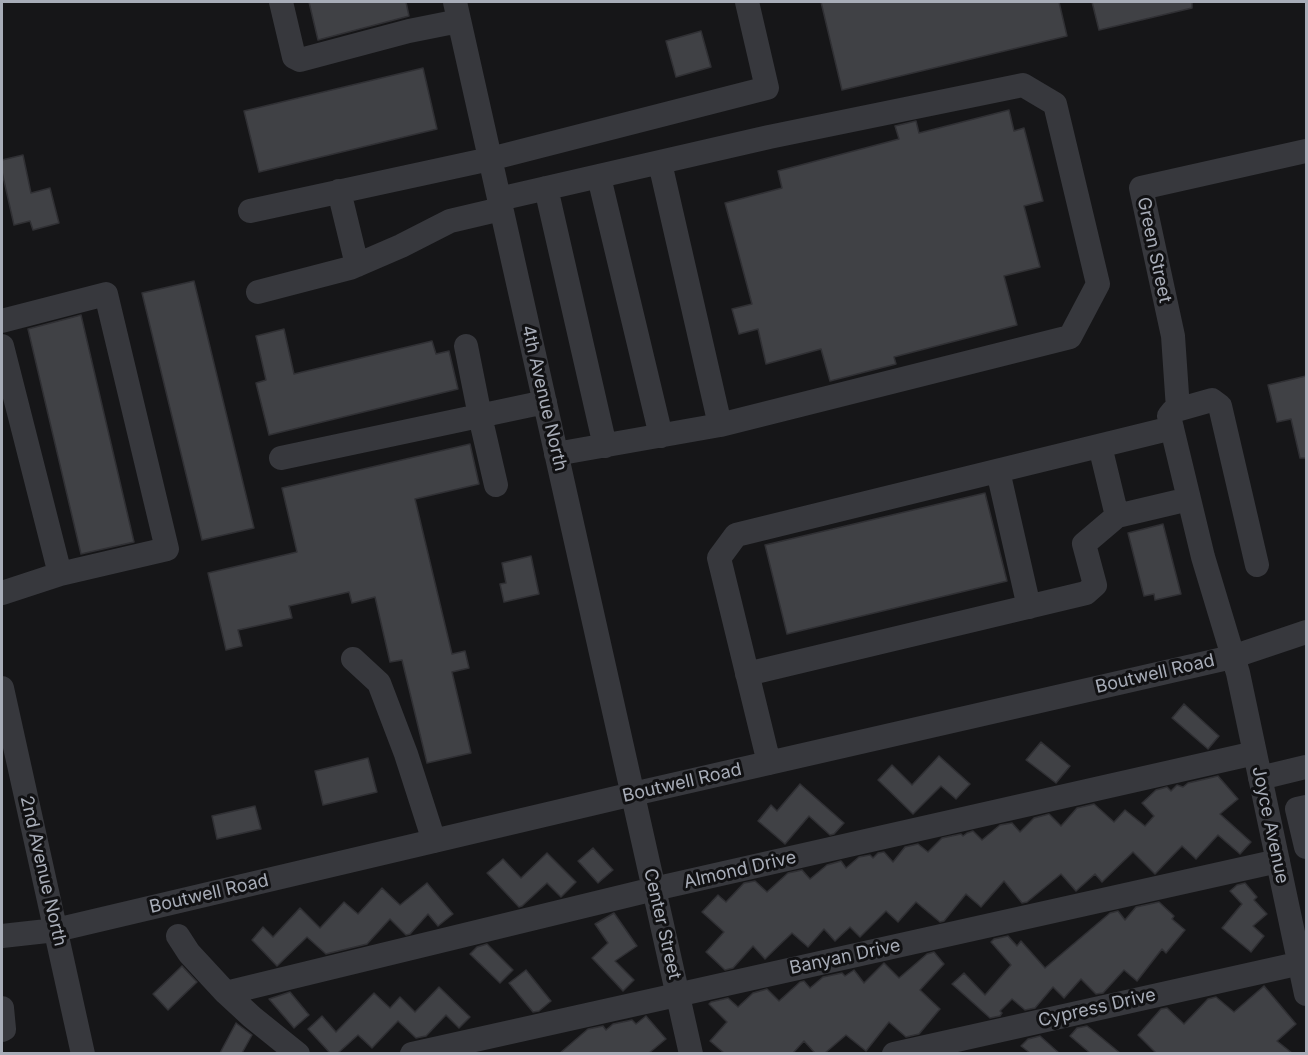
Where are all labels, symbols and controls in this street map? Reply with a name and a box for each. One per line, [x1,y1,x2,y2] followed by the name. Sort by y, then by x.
[1132,195,1176,305] street label: Green Street
[517,323,571,473] street label: 4th Avenue North
[1093,650,1217,698] street label: Boutwell Road
[620,759,744,807] street label: Boutwell Road
[1247,764,1293,886] street label: Joyce Avenue
[15,794,71,948] street label: 2nd Avenue North
[682,847,798,893] street label: Almond Drive
[639,866,685,982] street label: Center Street
[147,870,271,918] street label: Boutwell Road
[788,935,902,979] street label: Banyan Drive
[1036,984,1158,1032] street label: Cypress Drive

